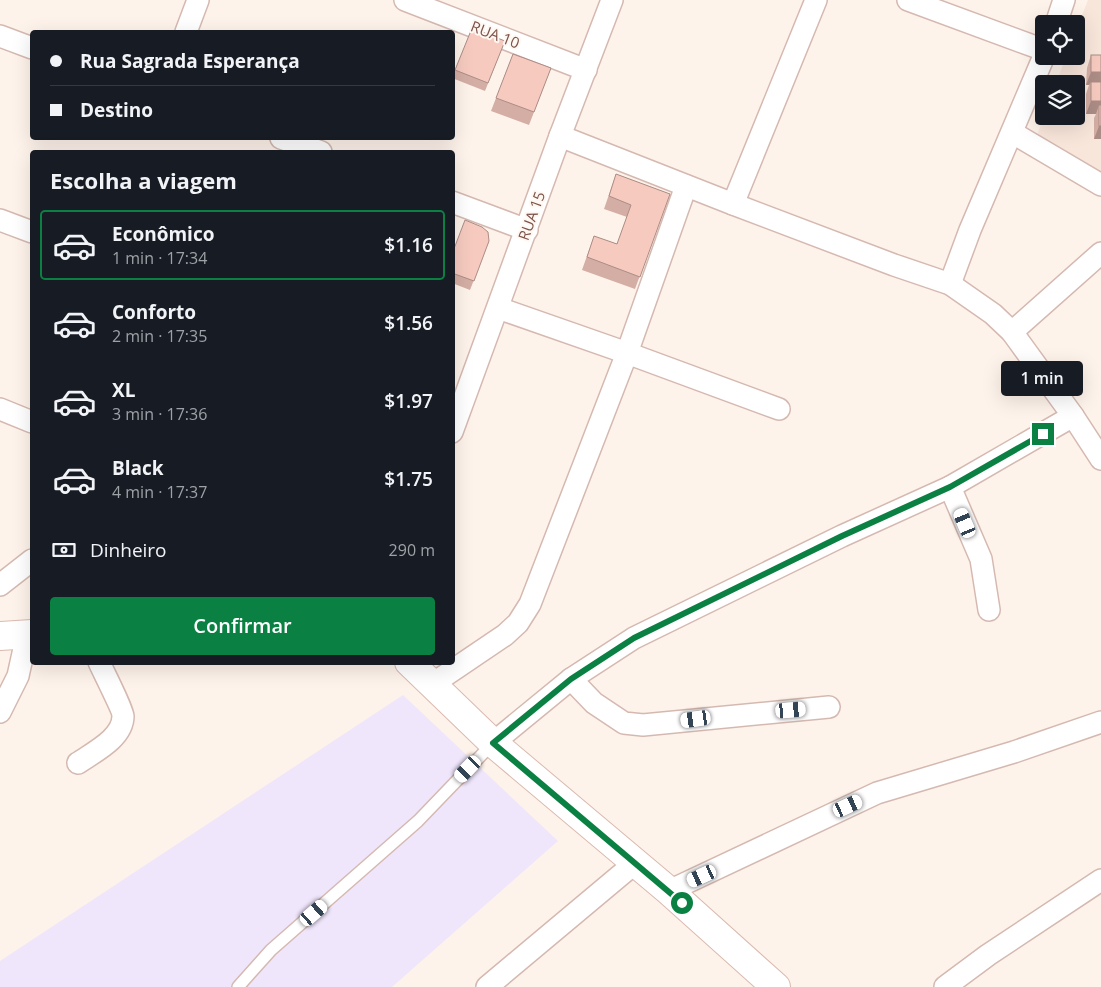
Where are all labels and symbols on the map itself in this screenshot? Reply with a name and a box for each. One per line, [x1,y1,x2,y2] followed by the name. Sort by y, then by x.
[468,16,523,52] street label: RUA 10
[513,188,549,243] street label: RUA 15
[1002,362,1084,396] callout: 1 min
[1032,423,1054,445] route end
[952,506,977,540] car
[775,701,806,719] car
[680,709,711,729] car
[452,753,483,785] car
[831,793,864,819] car
[685,863,718,889] car
[671,892,693,914] route start
[297,897,330,929] car

